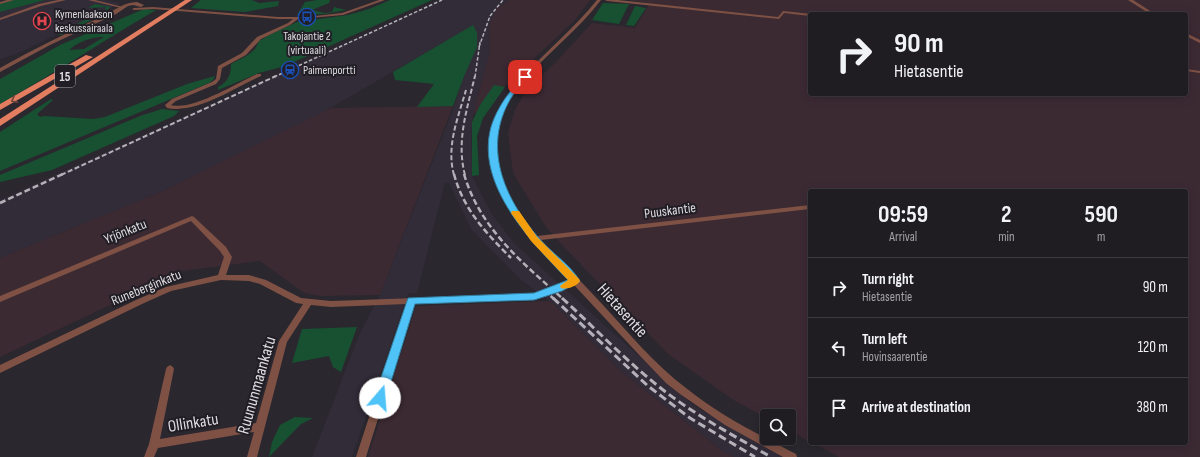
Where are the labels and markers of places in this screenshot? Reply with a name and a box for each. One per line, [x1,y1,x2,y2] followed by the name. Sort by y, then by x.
[55,7,113,36] place label: Kymenlaakson keskussairaala
[297,7,317,27] bus stop icon: Takojantie 2 (virtuaali)
[32,11,52,31] hospital icon: Kymenlaakson keskussairaala
[283,29,331,58] place label: Takojantie 2 (virtuaali)
[280,60,300,80] station icon: Paimenportti
[508,60,542,94] pin
[303,63,356,78] place label: Paimenportti

